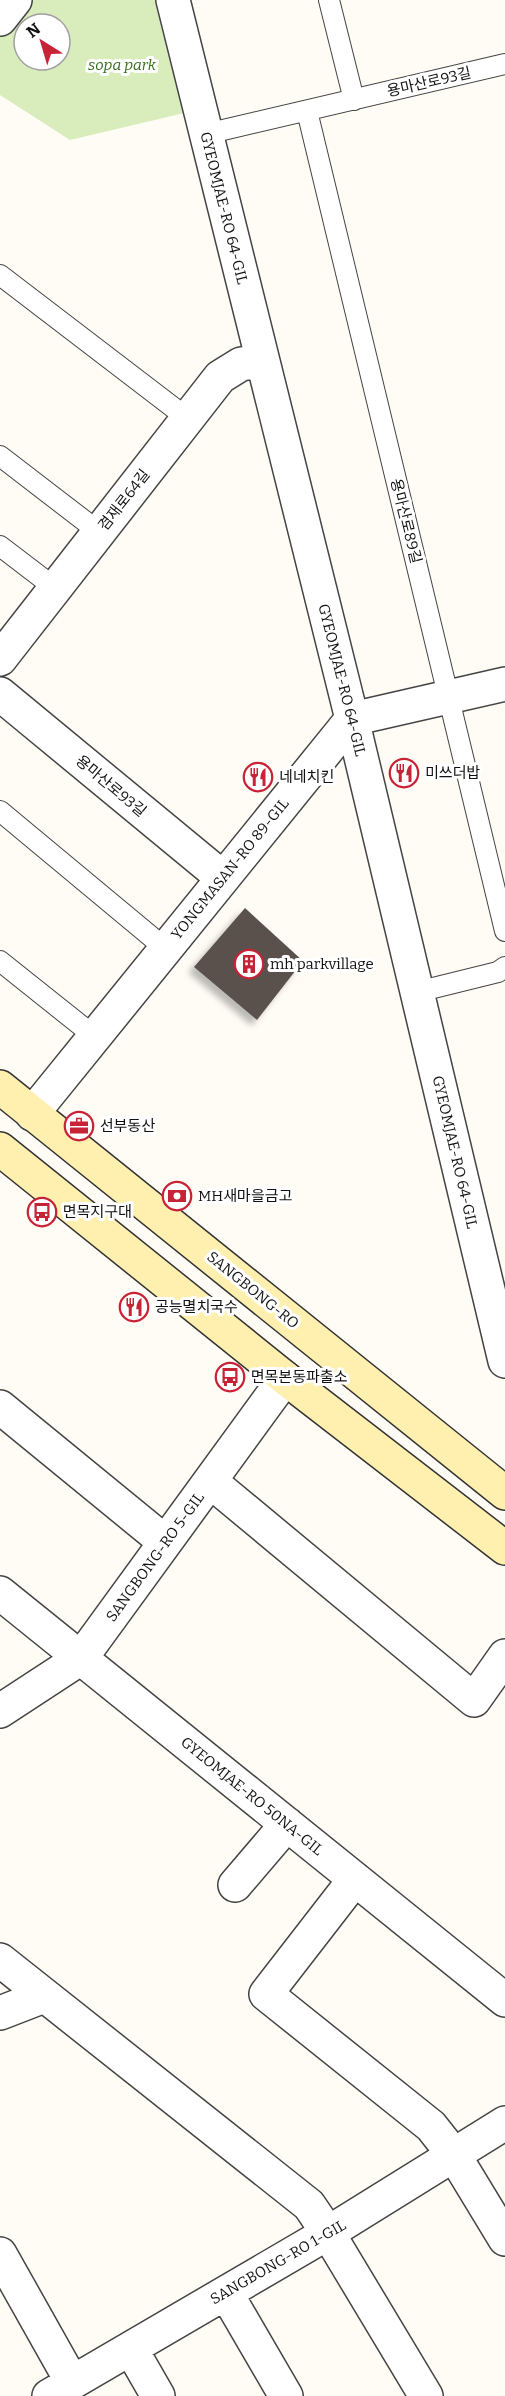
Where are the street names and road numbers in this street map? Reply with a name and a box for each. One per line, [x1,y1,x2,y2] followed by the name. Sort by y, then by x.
[385,64,473,100] street label: 용마산로93길
[196,130,252,286] street label: GYEOMJAE-RO 64-GIL
[94,466,154,534] street label: 겸재로64길
[387,477,425,565] street label: 용마산로89길
[314,602,370,758] street label: GYEOMJAE-RO 64-GIL
[72,751,150,821] street label: 용마산로93길
[167,795,293,943] street label: YONGMASAN-RO 89-GIL
[429,1074,481,1230] street label: GYEOMJAE-RO 64-GIL
[204,1248,302,1332] street label: SANGBONG-RO
[102,1489,208,1625] street label: SANGBONG-RO 5-GIL
[177,1733,327,1859] street label: GYEOMJAE-RO 50NA-GIL
[207,2216,349,2308] street label: SANGBONG-RO 1-GIL

